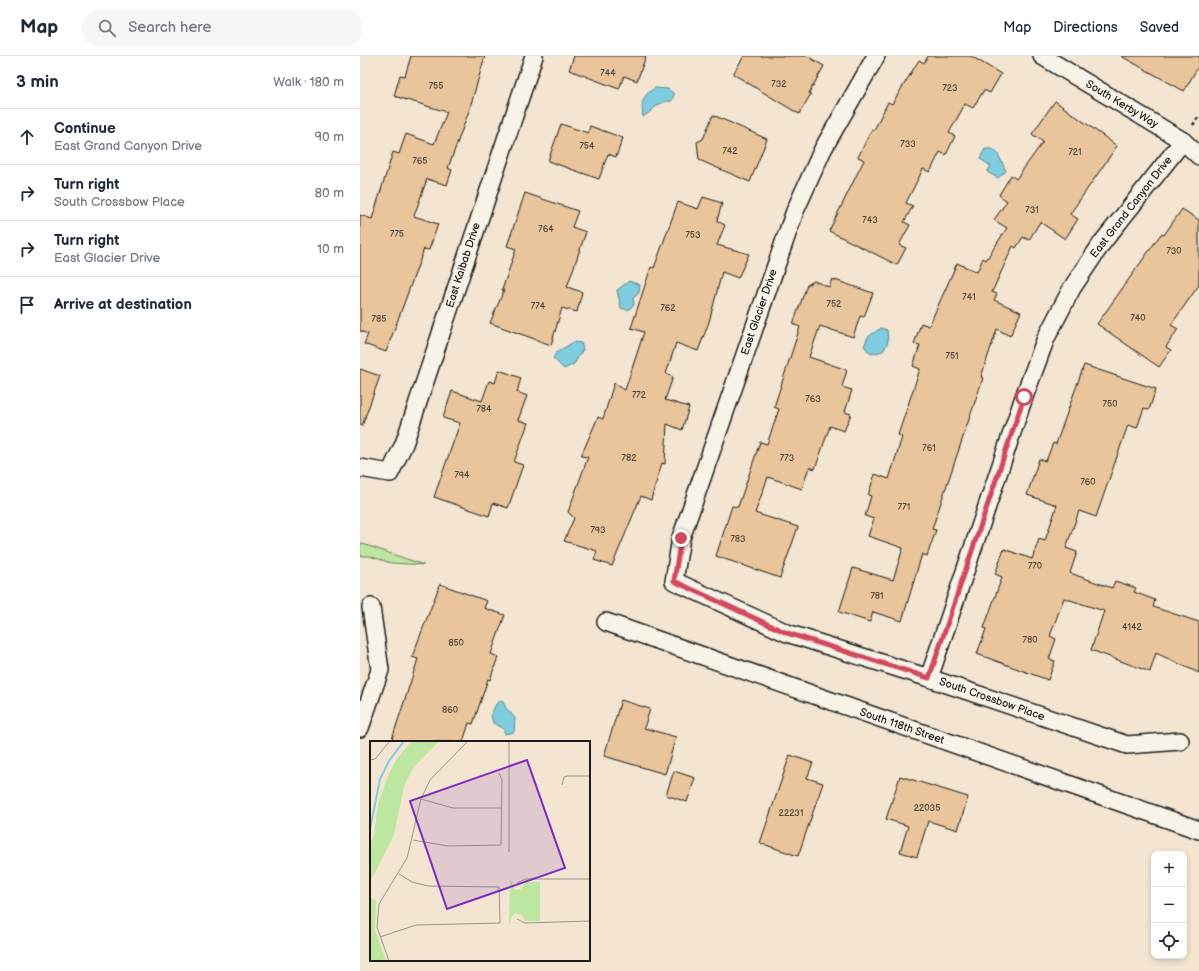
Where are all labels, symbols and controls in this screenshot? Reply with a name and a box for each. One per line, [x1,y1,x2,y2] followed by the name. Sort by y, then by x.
[82,10,362,46] search box
[20,16,58,39] text: Map
[96,17,118,39] icon: search
[128,18,211,37] text: Search here
[1003,19,1031,36] text: Map
[1053,19,1118,36] text: Directions
[1140,19,1179,36] text: Saved
[600,68,616,79] house number: 744
[16,72,59,92] text: 3 min
[273,74,344,90] text: Walk · 180 m
[1083,77,1161,131] street label: South Kerby Way
[771,79,787,90] house number: 732
[429,81,443,92] house number: 755
[942,83,958,94] house number: 723
[54,119,116,138] text: Continue
[16,126,38,148] icon: ahead
[315,129,344,145] text: 90 m
[54,138,202,154] text: East Grand Canyon Drive
[900,139,916,150] house number: 733
[579,141,595,152] house number: 754
[722,146,738,157] house number: 742
[1068,147,1082,158] house number: 721
[1087,153,1175,260] street label: East Grand Canyon Drive
[412,156,428,167] house number: 765
[54,175,119,194] text: Turn right
[16,182,38,204] icon: right
[315,185,344,201] text: 80 m
[54,194,185,210] text: South Crossbow Place
[1025,205,1039,216] house number: 731
[862,215,878,226] house number: 743
[443,220,483,309] street label: East Kaibab Drive
[538,224,554,235] house number: 764
[390,229,404,240] house number: 775
[685,230,701,241] house number: 753
[54,231,119,250] text: Turn right
[16,238,38,260] icon: right
[317,241,344,257] text: 10 m
[1166,246,1182,257] house number: 730
[54,250,160,266] text: East Glacier Drive
[738,267,780,357] street label: East Glacier Drive
[962,292,976,303] house number: 741
[16,294,38,316] icon: arrive
[54,295,192,314] text: Arrive at destination
[827,299,842,310] house number: 752
[531,301,546,312] house number: 774
[660,303,676,314] house number: 762
[1130,313,1146,324] house number: 740
[372,314,386,325] house number: 785
[945,351,959,362] house number: 751
[1015,388,1033,406] route start
[632,390,647,401] house number: 772
[805,394,821,405] house number: 763
[1103,399,1117,410] house number: 750
[476,404,492,415] house number: 784
[922,443,936,454] house number: 761
[622,453,637,464] house number: 782
[780,453,795,464] house number: 773
[454,470,470,481] house number: 794
[1080,477,1096,488] house number: 760
[898,502,910,513] house number: 771
[590,525,606,536] house number: 793
[672,529,690,547] route end
[730,534,746,545] house number: 783
[1028,561,1042,572] house number: 770
[870,591,884,602] house number: 781
[1122,622,1143,633] house number: 4142
[1023,635,1037,646] house number: 780
[448,638,464,649] house number: 850
[938,675,1047,723] street label: South Crossbow Place
[442,705,458,716] house number: 860
[858,705,947,747] street label: South 118th Street
[370,741,590,961] inset map
[914,803,940,814] house number: 22035
[779,808,803,819] house number: 22231
[1151,851,1187,959] map controls
[1151,851,1187,887] button: +
[1151,887,1187,923] button: −
[1151,923,1187,959] button: locate

